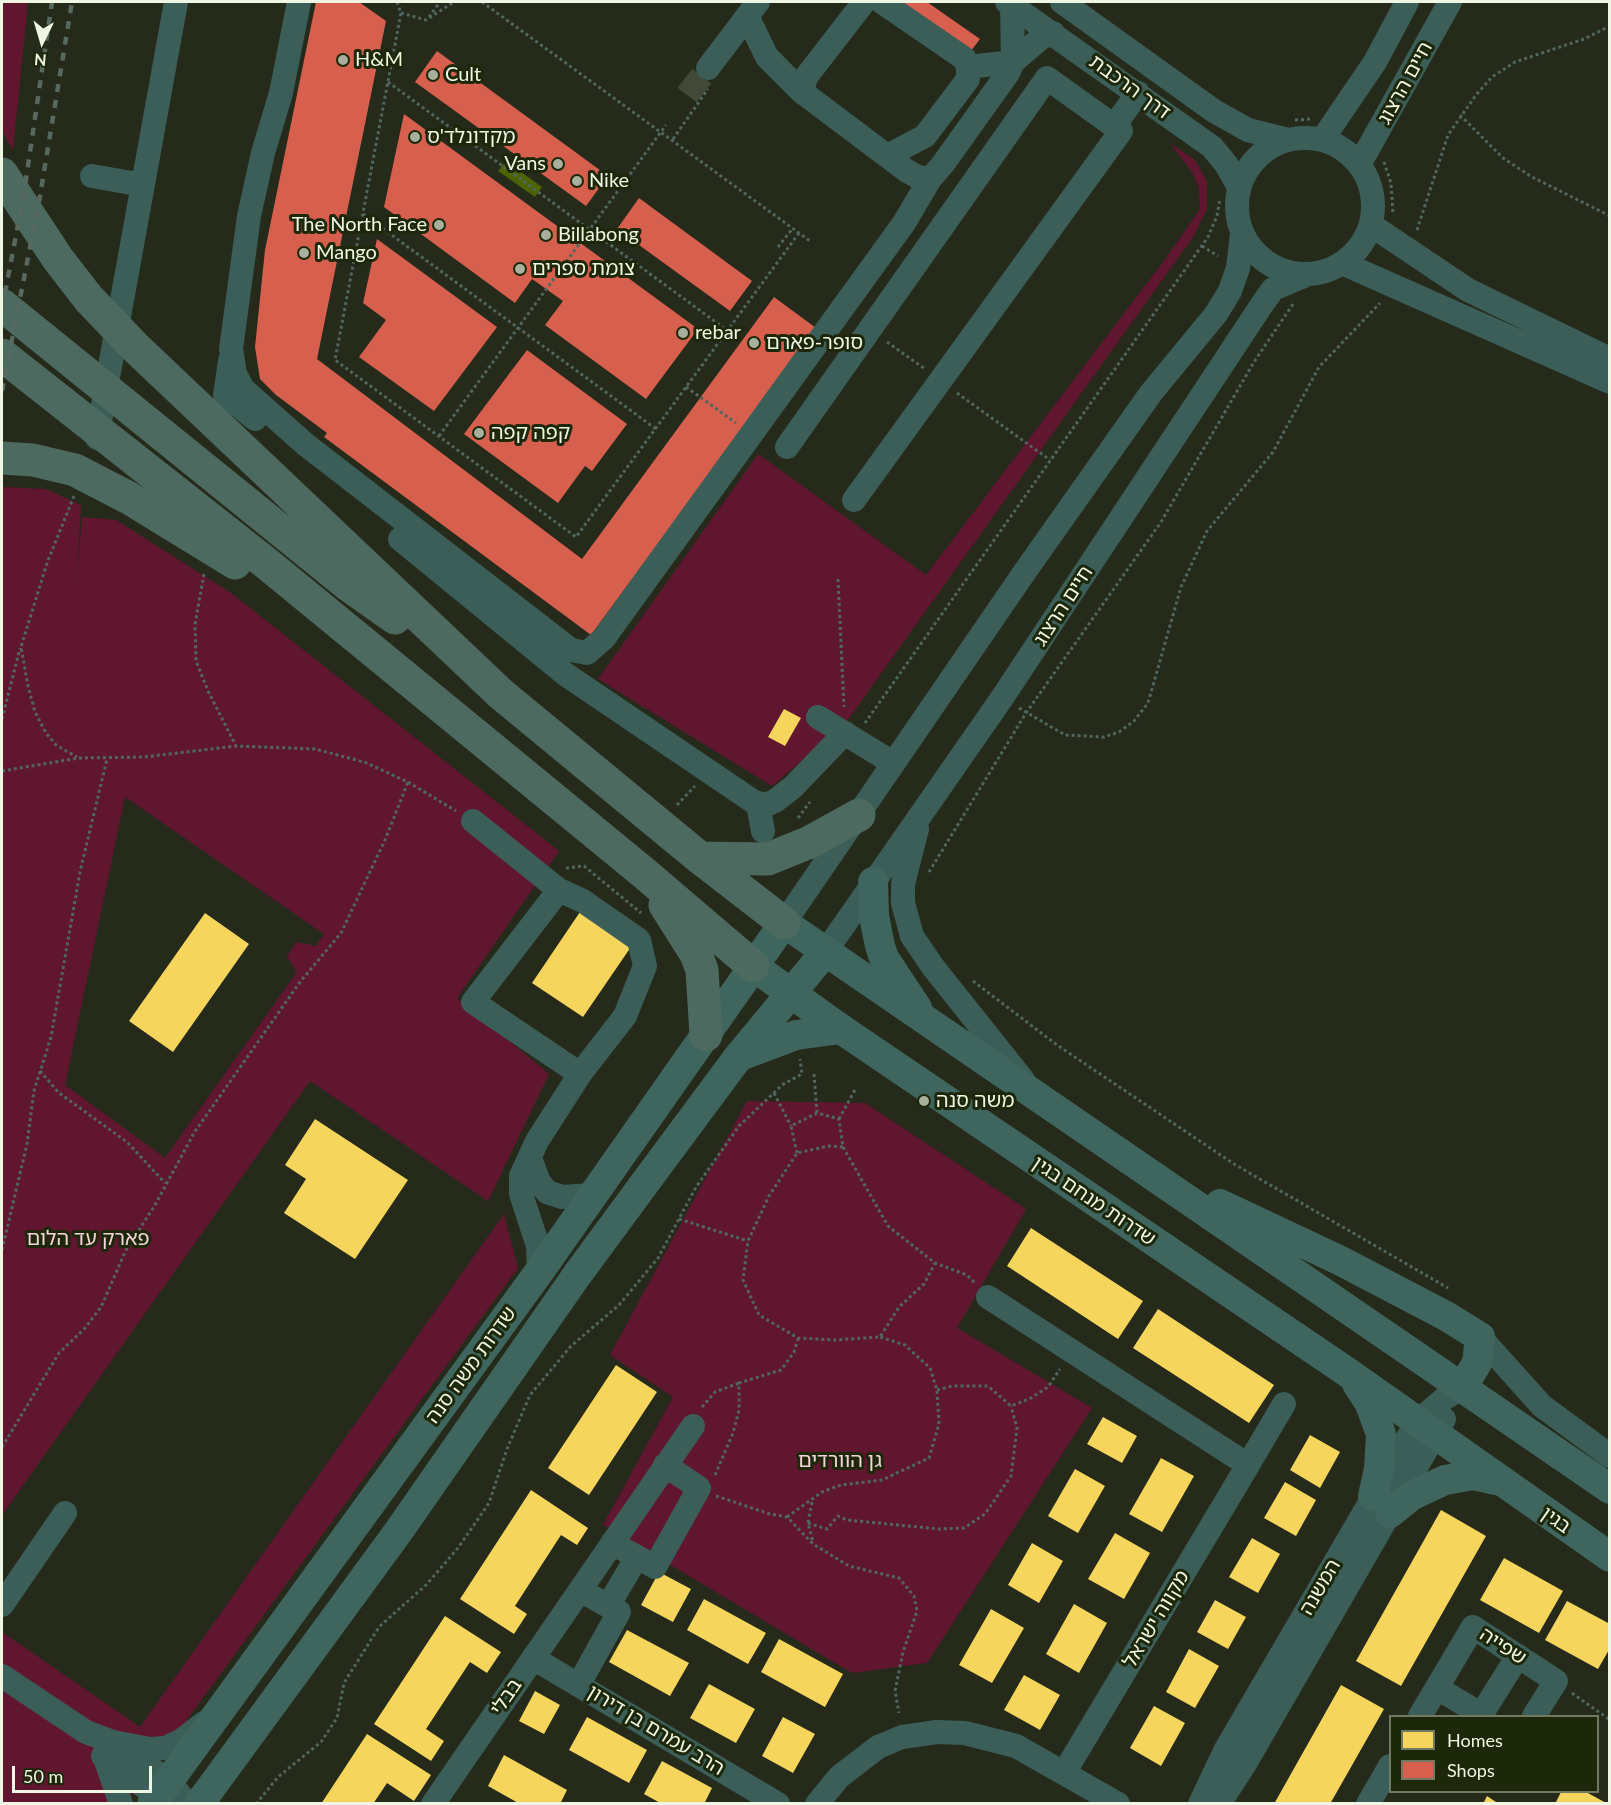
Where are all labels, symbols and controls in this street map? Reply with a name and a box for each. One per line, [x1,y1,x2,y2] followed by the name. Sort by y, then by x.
[12,12,72,72] north arrow
[1372,37,1438,129] street label: חיים הרצוג
[355,48,403,72] place label: H&M
[33,50,47,70] text: N
[1085,50,1175,124] street label: דרך הרכבת
[336,53,350,67] marker: H&M
[445,63,481,87] place label: Cult
[426,68,440,82] marker: Cult
[427,125,515,149] place label: מקדונלד'ס
[408,130,422,144] marker: מקדונלד'ס
[504,152,546,176] place label: Vans
[551,157,565,171] marker: Vans
[589,169,629,193] place label: Nike
[570,174,584,188] marker: Nike
[292,213,427,237] place label: The North Face
[432,218,446,232] marker: The North Face
[558,223,639,247] place label: Billabong
[539,228,553,242] marker: Billabong
[316,241,377,265] place label: Mango
[297,246,311,260] marker: Mango
[532,257,635,281] place label: צומת ספרים
[513,262,527,276] marker: צומת ספרים
[695,321,741,345] place label: rebar
[676,326,690,340] marker: rebar
[766,331,863,355] place label: סופר-פארם
[747,336,761,350] marker: סופר-פארם
[491,421,570,445] place label: קפה קפה
[472,426,486,440] marker: קפה קפה
[1028,561,1098,651] street label: חיים הרצוג
[936,1089,1014,1113] place label: משה סנה
[917,1094,931,1108] marker: משה סנה
[1028,1151,1160,1251] street label: שדרות מנחם בגין
[26,1227,150,1251] park label: פארק עד הלום
[421,1302,521,1428] street label: שדרות משה סנה
[798,1449,882,1473] park label: גן הוורדים
[1537,1501,1575,1539] street label: בגין
[1294,1555,1346,1619] street label: המשנה
[1118,1566,1194,1672] street label: מקווה ישראל
[1475,1622,1531,1670] street label: שפייה
[485,1674,527,1720] street label: בבלי
[583,1680,729,1780] street label: הרב עמרם בן דירון
[1389,1715,1599,1793] legend
[1447,1729,1503,1751] text: Homes
[15,1754,154,1792] scale bar
[1447,1759,1495,1781] text: Shops
[23,1765,63,1787] text: 50 m

